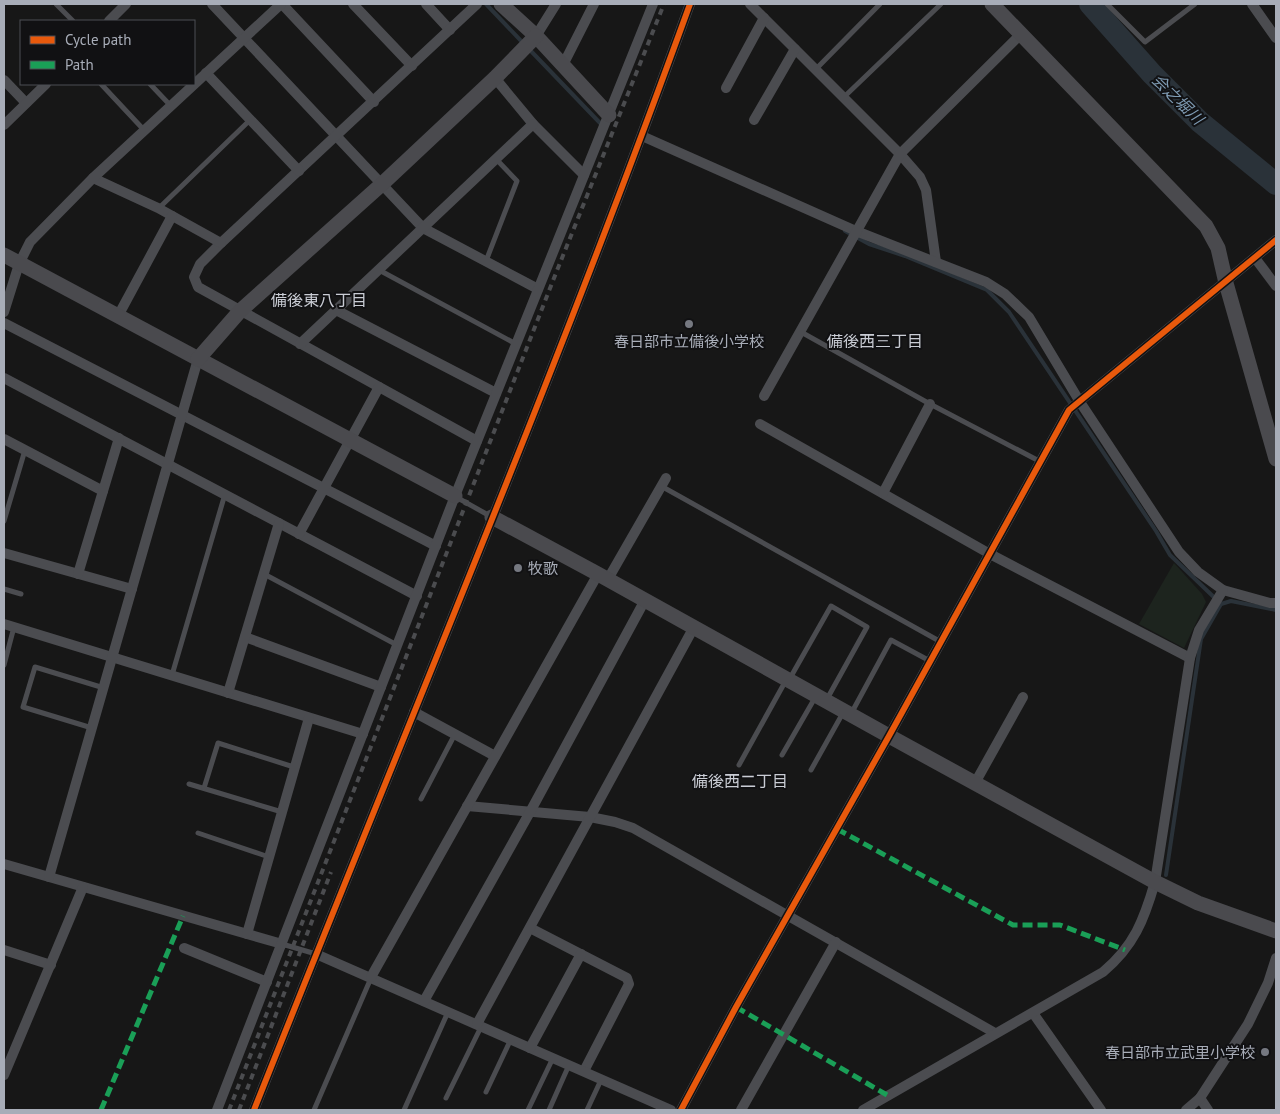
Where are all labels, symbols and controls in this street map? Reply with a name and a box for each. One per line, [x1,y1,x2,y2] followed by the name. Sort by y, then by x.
[20,20,195,85] legend
[65,30,131,49] text: Cycle path
[65,55,94,74] text: Path
[1148,70,1209,130] water label: 会之堀川
[271,290,367,310] district label: 備後東八丁目
[683,318,695,330] marker: 春日部市立備後小学校
[827,331,923,351] district label: 備後西三丁目
[614,332,764,351] place label: 春日部市立備後小学校
[528,559,558,578] place label: 牧歌
[512,562,524,574] marker: 牧歌
[692,771,788,791] district label: 備後西二丁目
[1105,1043,1255,1062] place label: 春日部市立武里小学校
[1259,1046,1271,1058] marker: 春日部市立武里小学校

